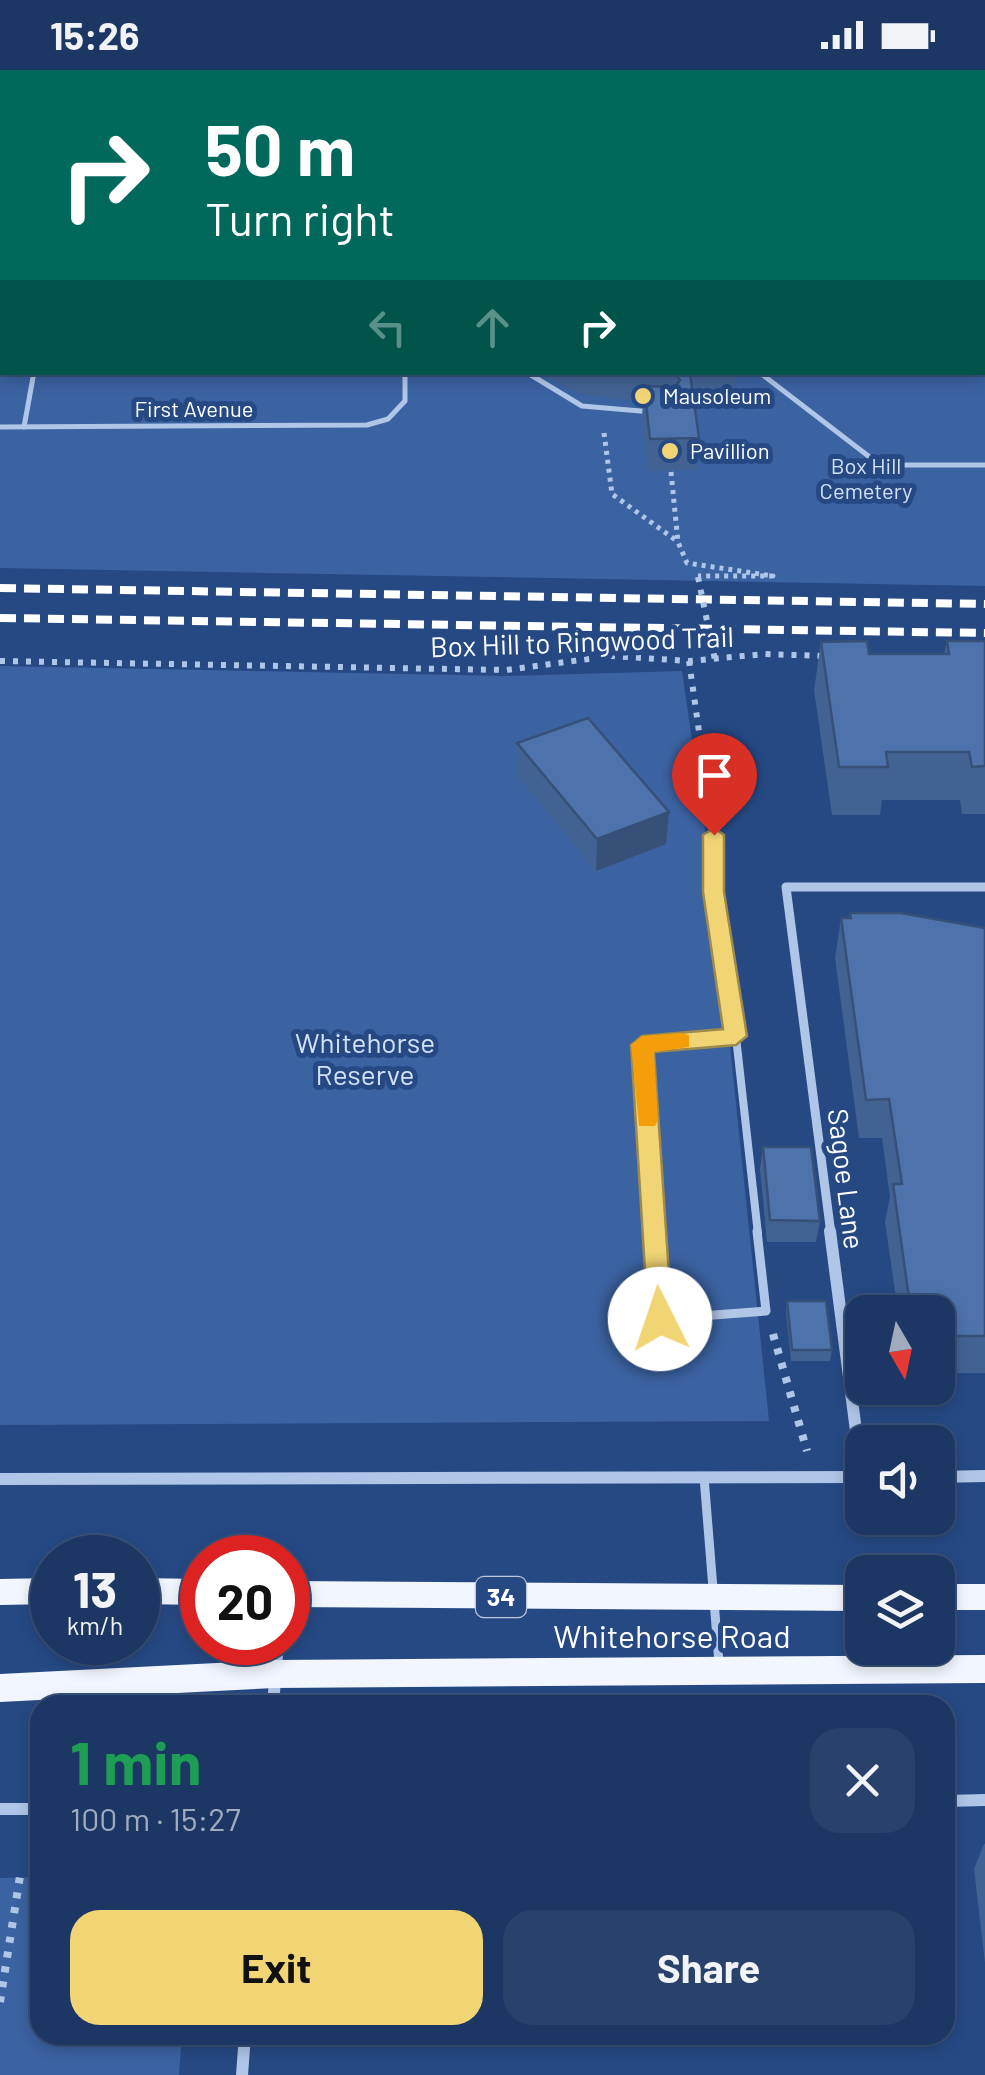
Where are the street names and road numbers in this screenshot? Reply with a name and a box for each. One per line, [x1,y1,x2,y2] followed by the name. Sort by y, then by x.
[135,395,253,421] street label: First Avenue
[429,619,734,663] street label: Box Hill to Ringwood Trail
[822,1107,872,1251] street label: Sagoe Lane
[476,1577,526,1617] road number: 34
[553,1616,791,1654] street label: Whitehorse Road

